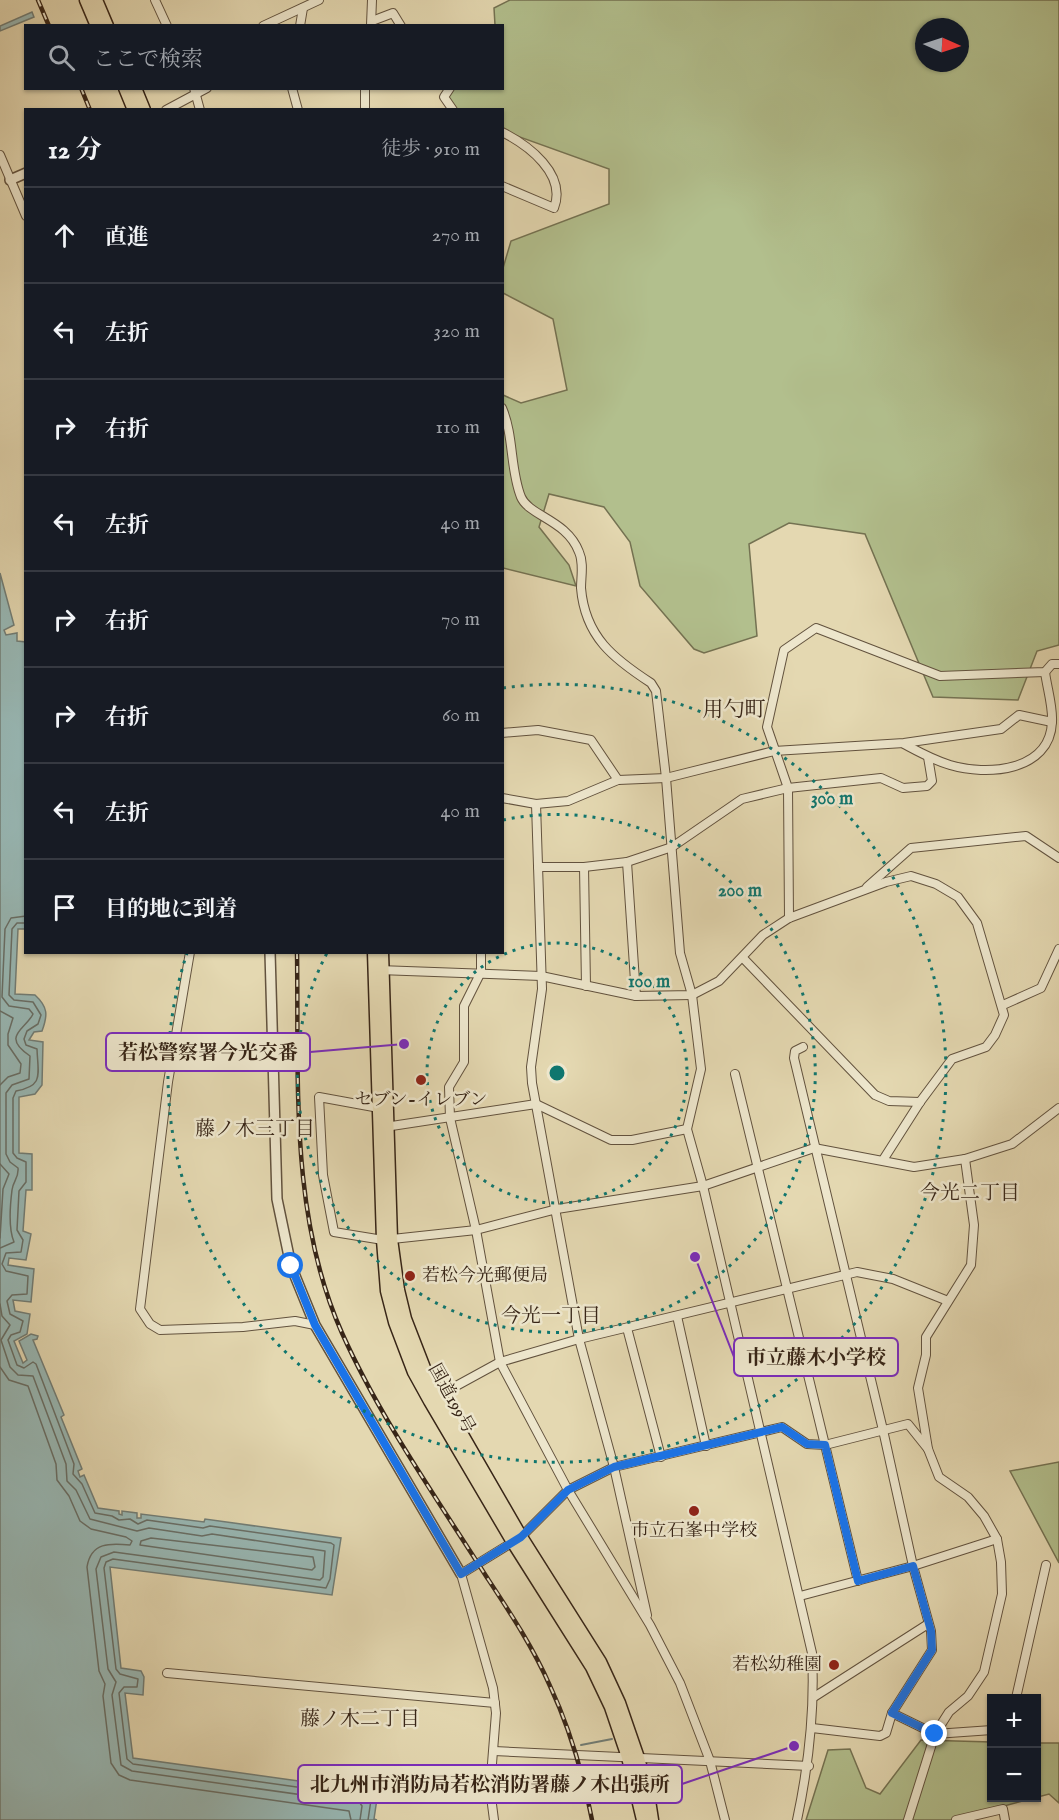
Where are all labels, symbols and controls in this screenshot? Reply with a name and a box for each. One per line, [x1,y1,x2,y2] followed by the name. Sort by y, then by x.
[915,18,969,72] north arrow
[24,24,504,90] search box
[45,41,78,74] icon: search
[93,46,203,74] text: ここで検索
[48,134,102,167] text: 12 分
[381,137,480,162] text: 徒歩 · 910 m
[48,219,81,252] icon: ahead
[432,223,480,248] text: 270 m
[105,224,149,252] text: 直進
[48,315,81,348] icon: left
[434,319,480,344] text: 320 m
[105,320,149,348] text: 左折
[48,411,81,444] icon: right
[436,415,480,440] text: 110 m
[105,416,149,444] text: 右折
[48,507,81,540] icon: left
[441,511,480,536] text: 40 m
[105,512,149,540] text: 左折
[48,603,81,636] icon: right
[441,607,480,632] text: 70 m
[105,608,149,636] text: 右折
[703,697,766,724] district label: 用勺町
[48,699,81,732] icon: right
[442,703,480,728] text: 60 m
[105,704,149,732] text: 右折
[811,788,853,811] text: 300 m
[48,795,81,828] icon: left
[441,799,480,824] text: 40 m
[105,800,149,828] text: 左折
[718,880,762,903] text: 200 m
[48,891,81,924] icon: arrive
[105,896,237,924] text: 目的地に到着
[628,971,670,994] text: 100 m
[106,1033,310,1071] callout: 若松警察署今光交番
[118,1041,298,1066] text: 若松警察署今光交番
[547,1063,567,1083] centre of rings
[414,1073,428,1087] marker: セブン-イレブン
[355,1089,487,1112] place label: セブン-イレブン
[195,1117,315,1142] district label: 藤ノ木三丁目
[920,1181,1020,1206] district label: 今光二丁目
[277,1252,303,1278] route start
[422,1265,548,1288] place label: 若松今光郵便局
[403,1269,417,1283] marker: 若松今光郵便局
[501,1304,601,1329] district label: 今光一丁目
[734,1338,898,1376] callout: 市立藤木小学校
[746,1346,886,1371] text: 市立藤木小学校
[422,1360,480,1438] street label: 国道199号
[687,1504,701,1518] marker: 市立石峯中学校
[631,1520,757,1543] place label: 市立石峯中学校
[732,1654,822,1677] place label: 若松幼稚園
[827,1658,841,1672] marker: 若松幼稚園
[987,1694,1041,1802] map controls
[987,1694,1041,1748] button: +
[300,1707,420,1732] district label: 藤ノ木二丁目
[921,1720,947,1746] route end
[987,1748,1041,1802] button: −
[298,1765,682,1803] callout: 北九州市消防局若松消防署藤ノ木出張所
[310,1773,670,1798] text: 北九州市消防局若松消防署藤ノ木出張所

